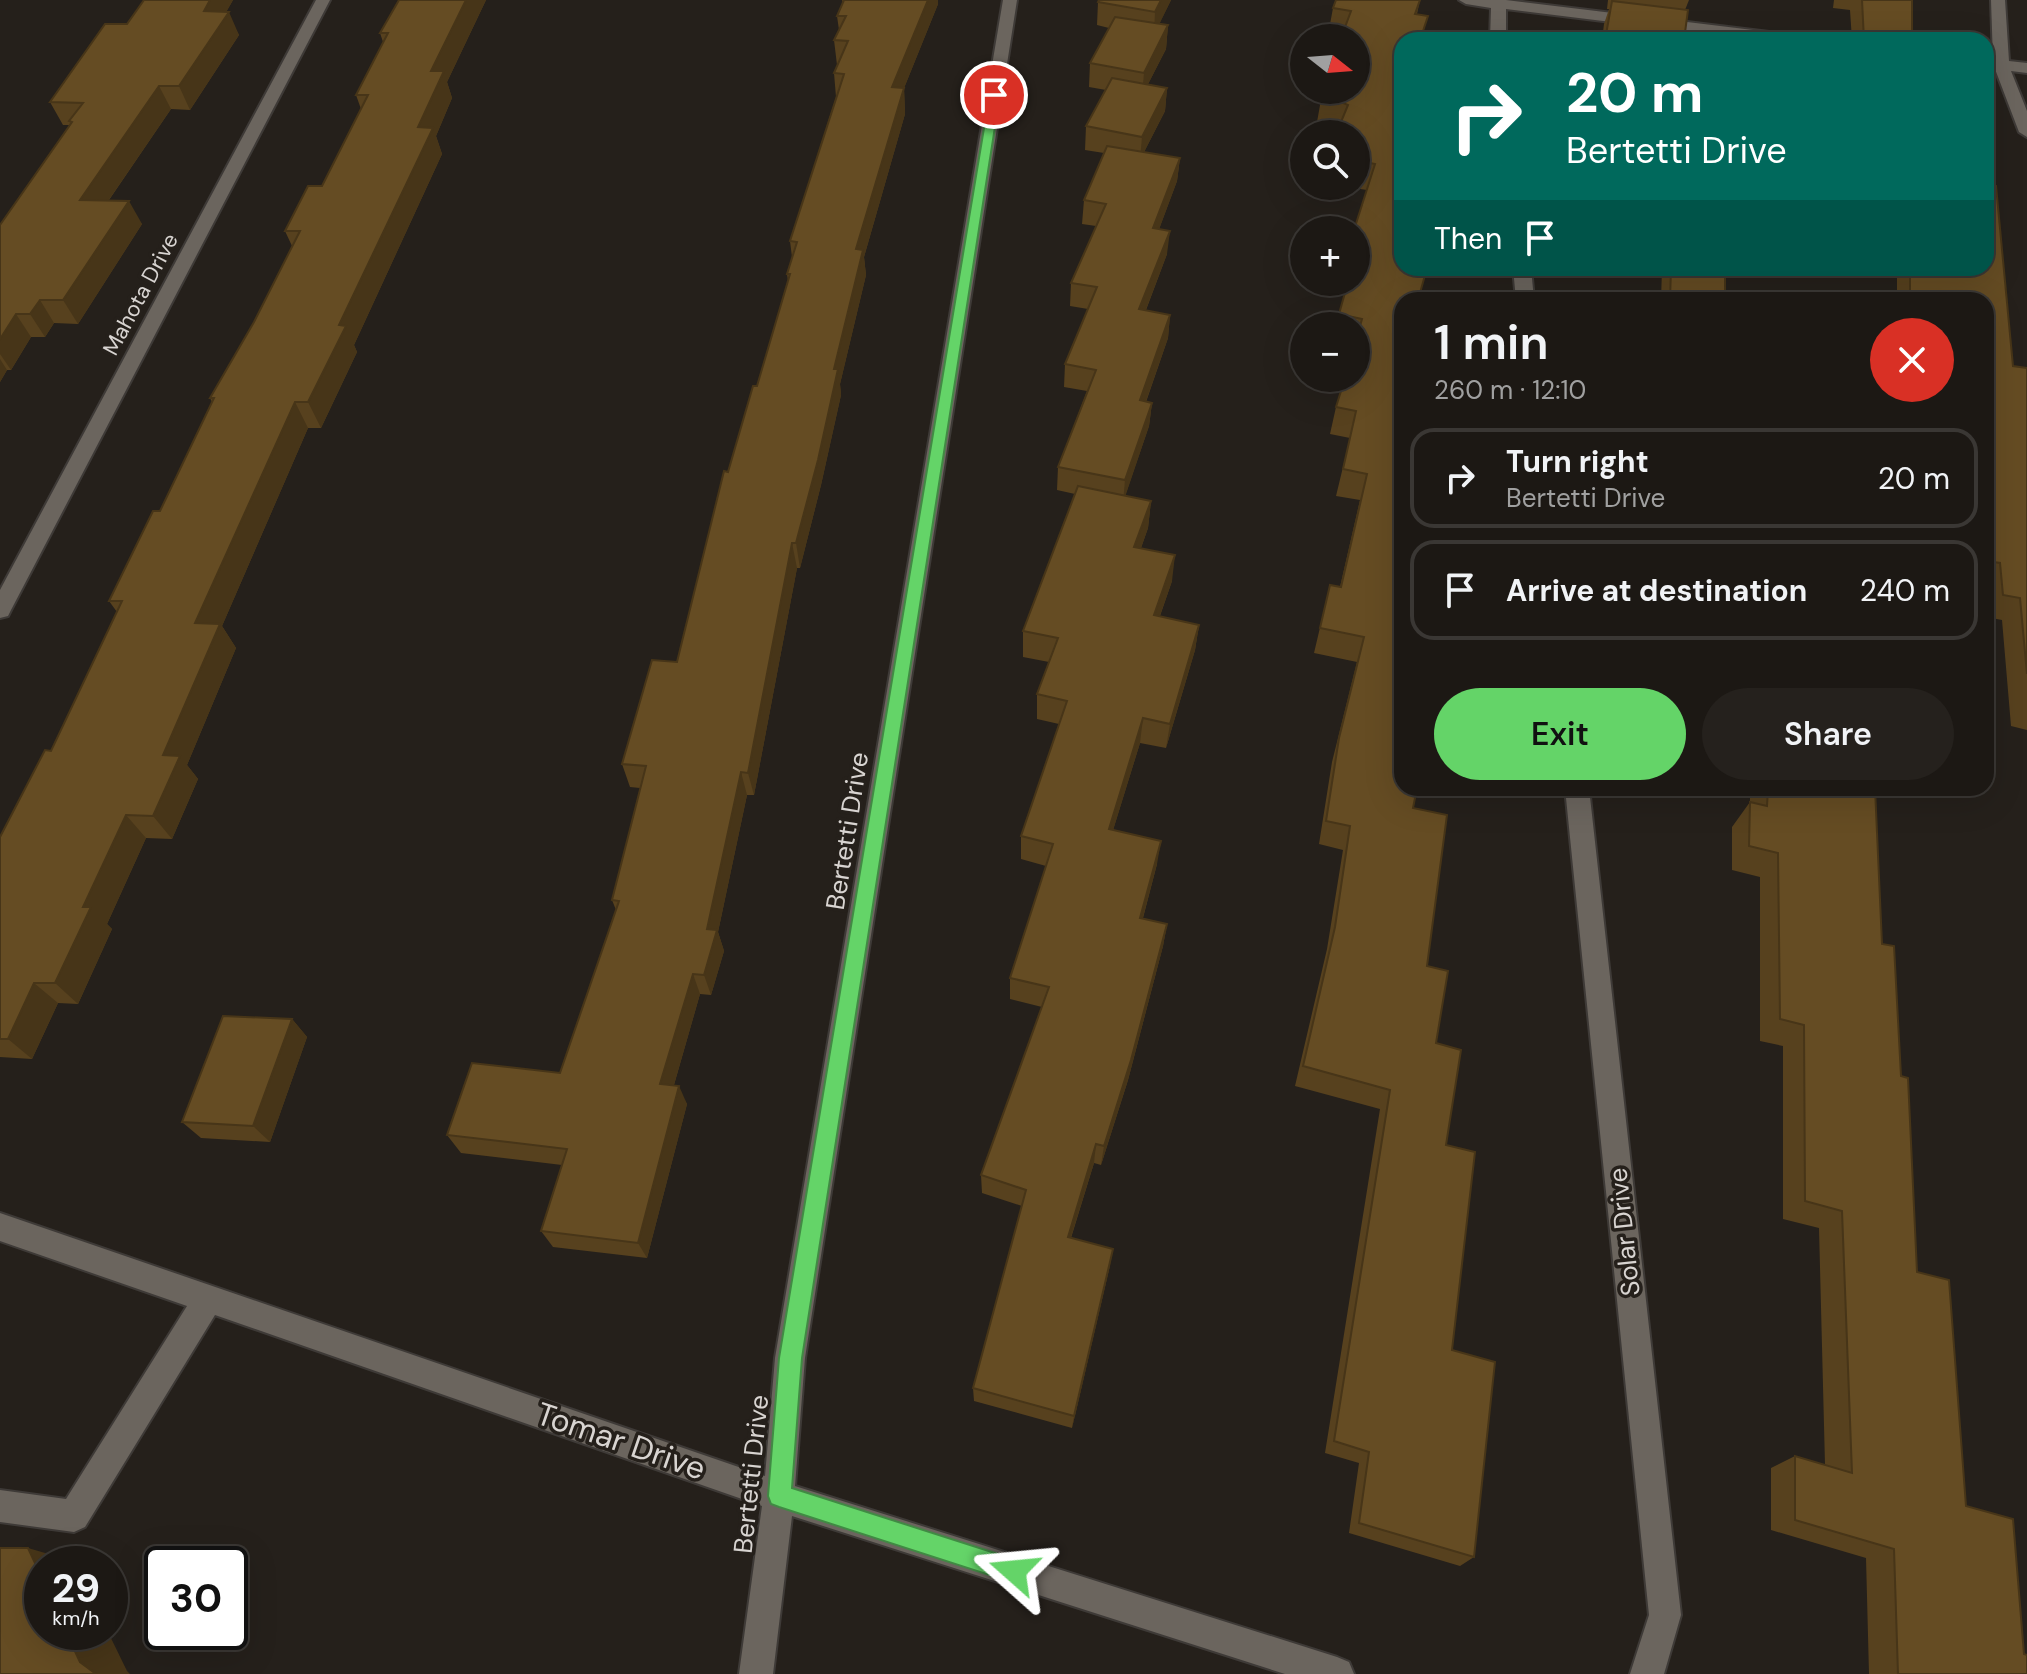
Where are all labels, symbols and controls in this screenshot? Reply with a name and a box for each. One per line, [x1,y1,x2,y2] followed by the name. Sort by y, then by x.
[1290,24,1370,104] north arrow
[1290,24,1370,392] map controls
[1566,56,1703,129] text: 20 m
[960,61,1028,129] pin
[1434,64,1538,168] icon: right
[972,73,1016,117] icon: arrive
[1290,120,1370,200] button: search
[1566,127,1787,174] text: Bertetti Drive
[1290,216,1370,296] button: +
[1518,216,1562,260] icon: arrive
[1434,219,1502,258] text: Then
[96,228,185,360] street label: Mahota Drive
[1434,311,1549,374] text: 1 min
[1290,312,1370,392] button: −
[1870,318,1954,402] button: close
[1434,373,1586,407] text: 260 m · 12:10
[1506,442,1649,481] text: Turn right
[1438,456,1482,500] icon: right
[1878,459,1950,498] text: 20 m
[1506,481,1665,515] text: Bertetti Drive
[1438,568,1482,612] icon: arrive
[1506,571,1807,610] text: Arrive at destination
[1860,571,1950,610] text: 240 m
[1434,688,1686,780] button: Exit
[1702,688,1954,780] button: Share
[818,750,876,912] street label: Bertetti Drive
[1600,1166,1648,1298] street label: Solar Drive
[531,1392,711,1490] street label: Tomar Drive
[726,1393,776,1555] street label: Bertetti Drive
[972,1529,1056,1613] position arrow
[144,1546,248,1650] speed limit sign: 30
[52,1562,100,1614] text: 29
[52,1605,100,1631] text: km/h

